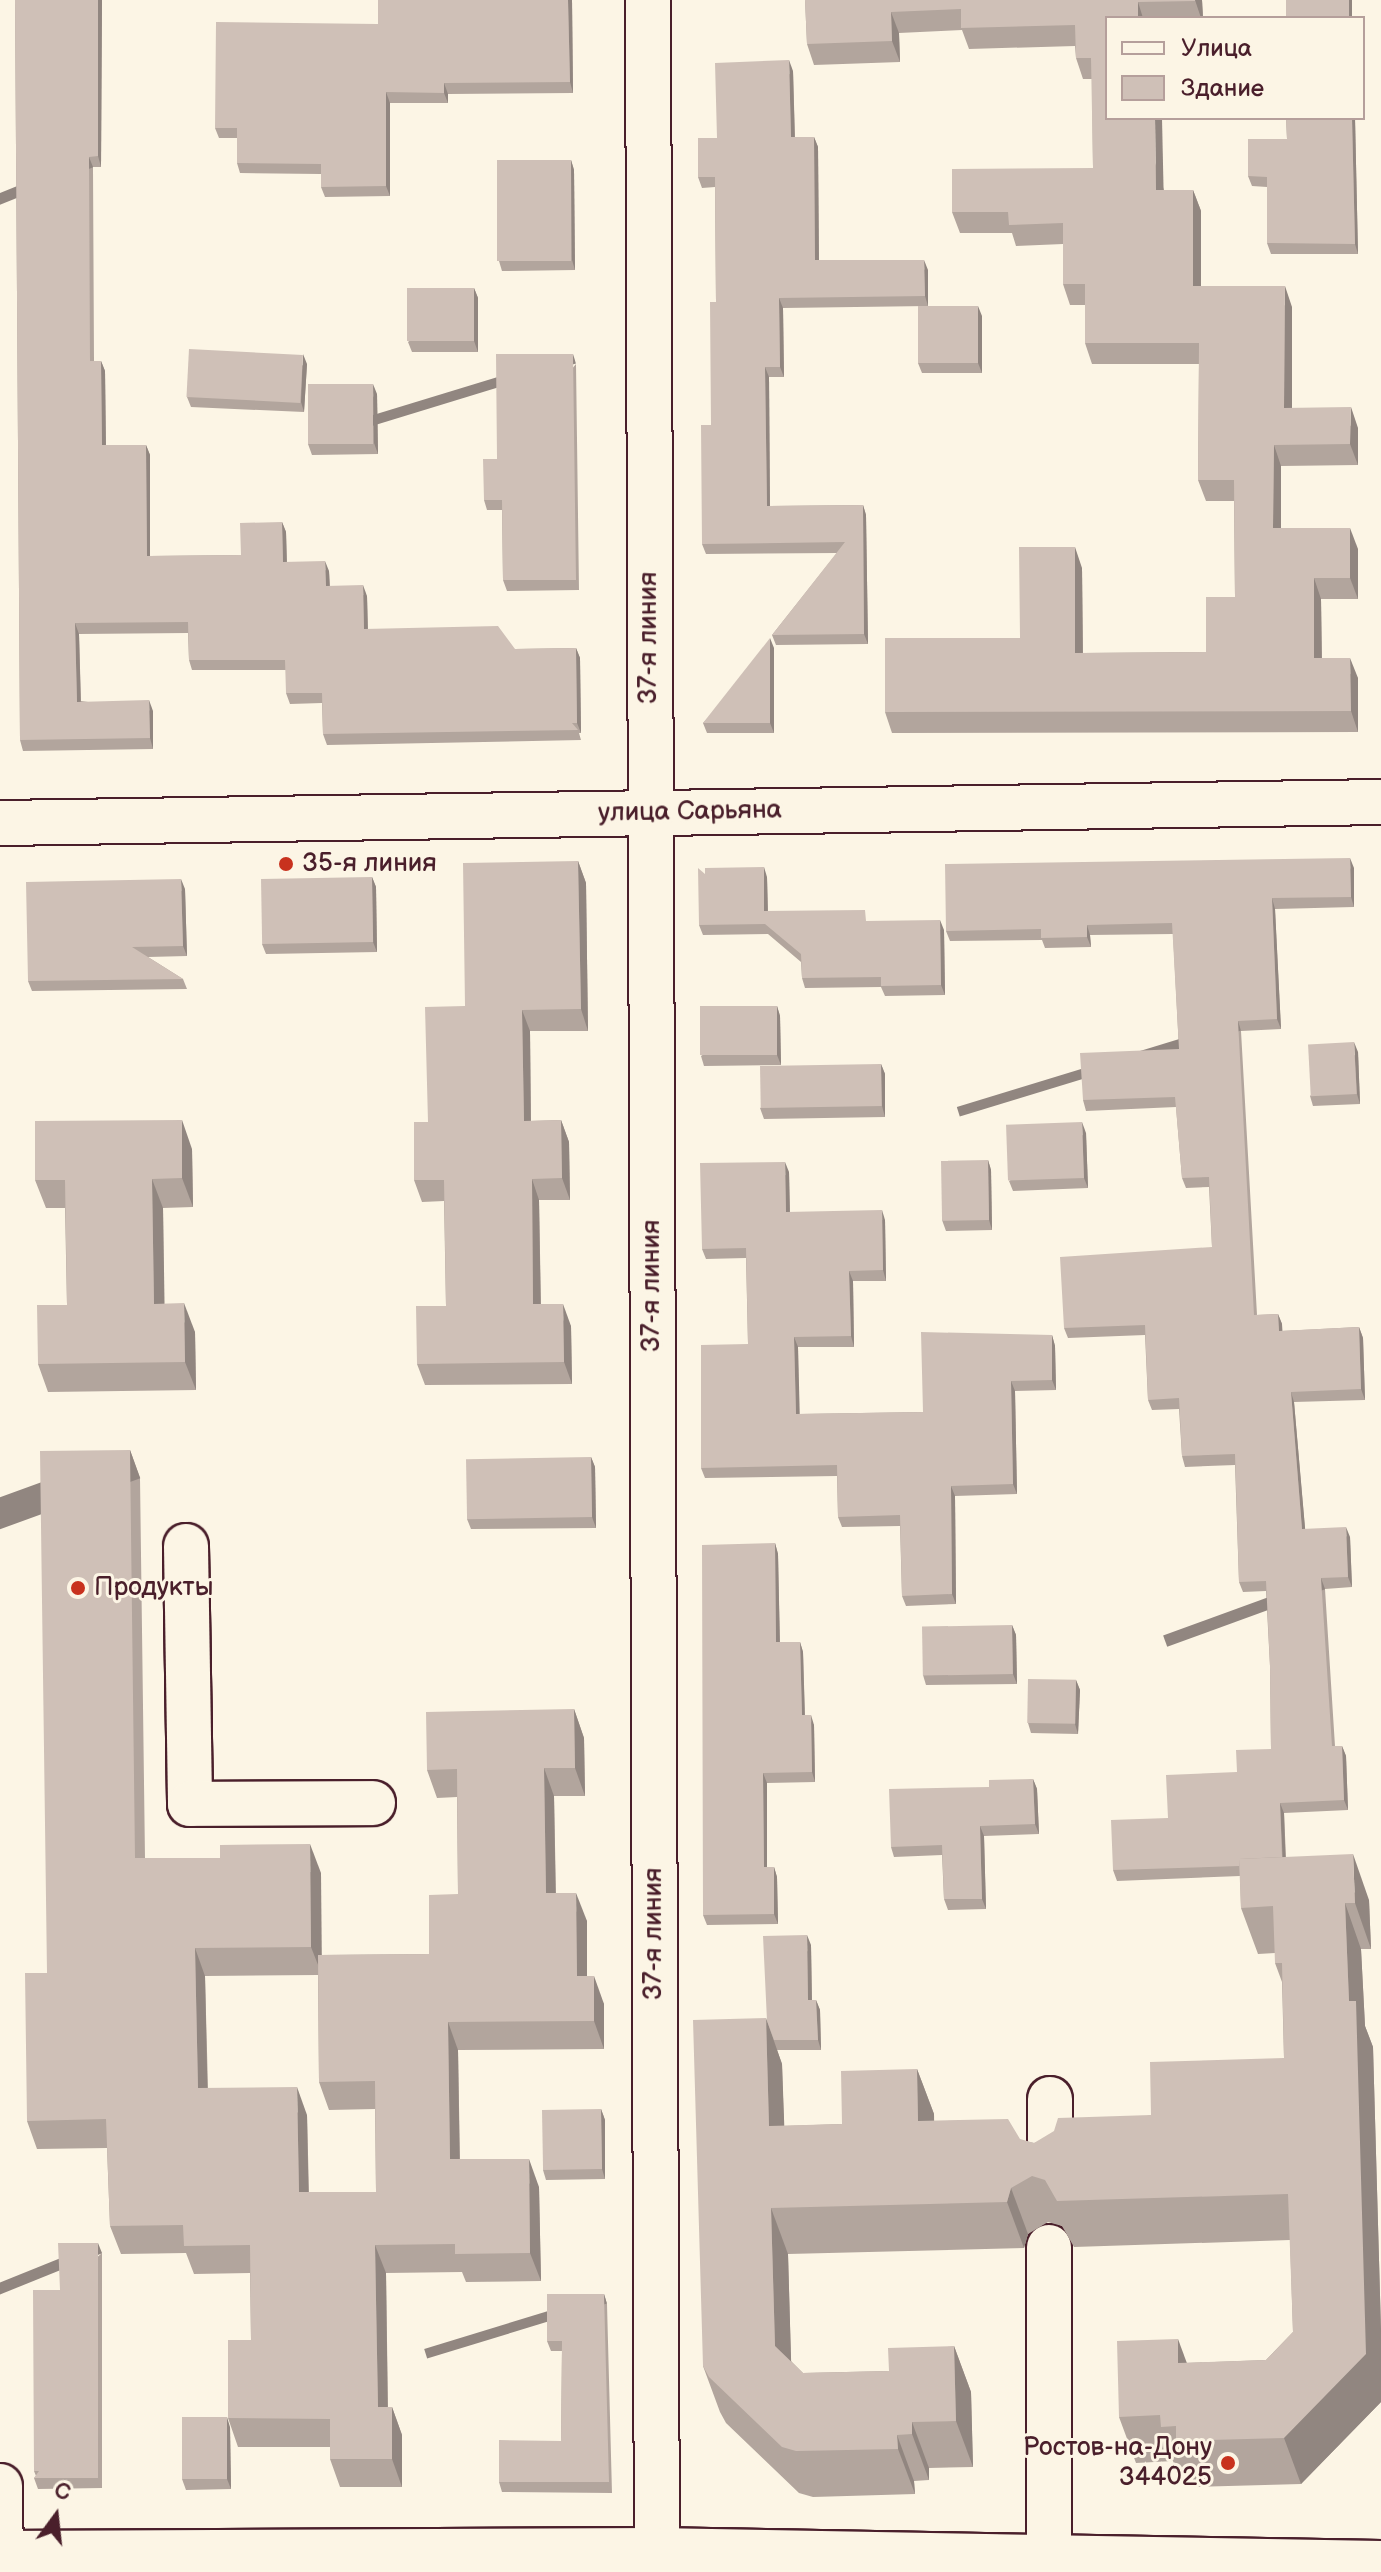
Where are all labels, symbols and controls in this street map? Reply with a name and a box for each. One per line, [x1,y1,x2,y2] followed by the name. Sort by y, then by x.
[1105,16,1365,120] legend
[1181,34,1252,63] text: Улица
[1181,74,1264,103] text: Здание
[633,572,665,704] street label: 37-я линия
[598,795,782,829] street label: улица Сарьяна
[302,848,437,880] place label: 35-я линия
[277,855,295,873] marker: 35-я линия
[636,1220,668,1352] street label: 37-я линия
[94,1572,213,1604] place label: Продукты
[69,1579,87,1597] marker: Продукты
[638,1868,670,2000] street label: 37-я линия
[1023,2432,1212,2494] place label: Ростов-на-Дону 344025
[1219,2454,1237,2472] marker: Ростов-на-Дону 344025
[16,2476,96,2556] north arrow
[51,2477,73,2507] text: С

